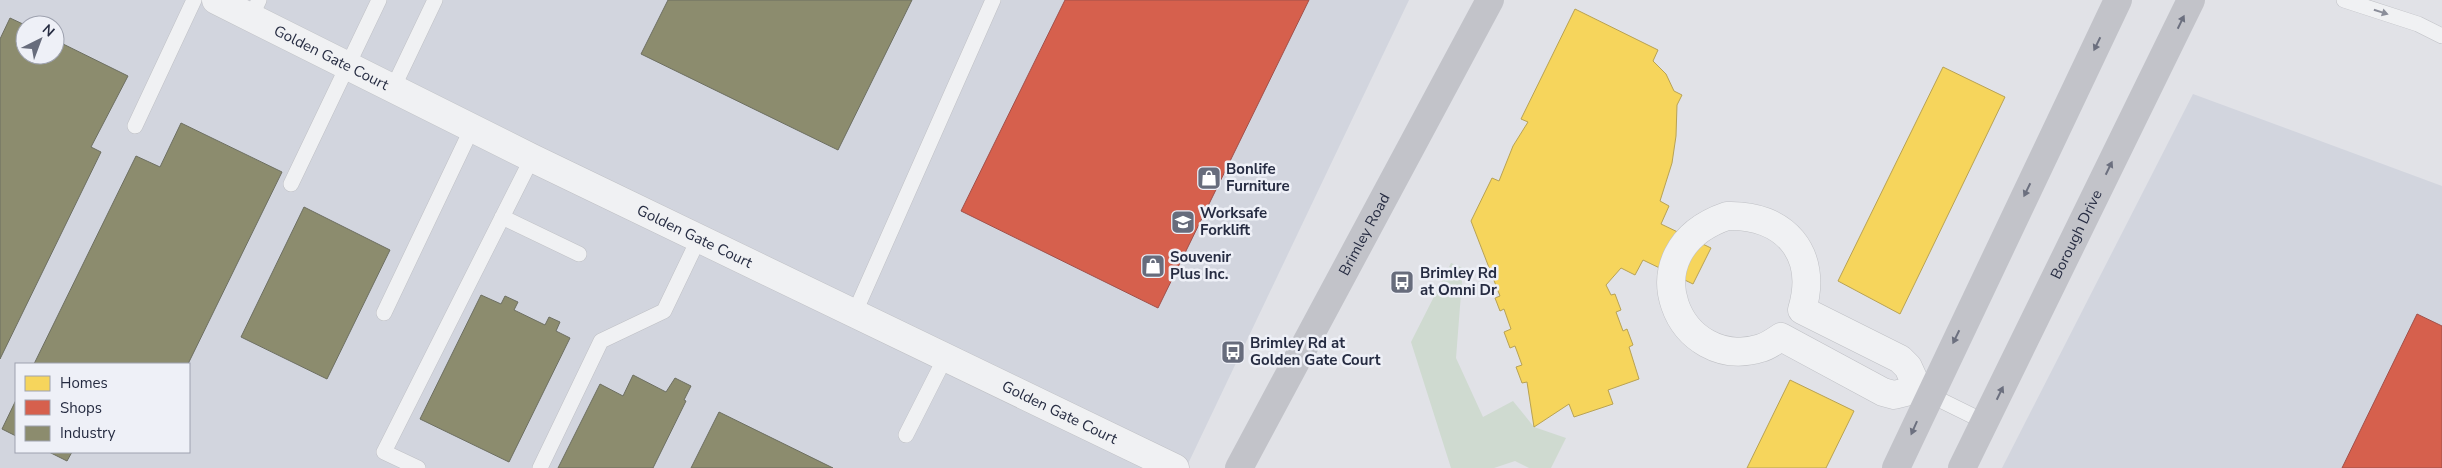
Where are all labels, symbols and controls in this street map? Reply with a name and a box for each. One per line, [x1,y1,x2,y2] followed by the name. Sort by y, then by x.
[2374,8,2389,16] one-way arrow
[15,15,65,65] north arrow
[2176,15,2185,30] one-way arrow
[38,20,59,41] text: N
[271,21,393,95] street label: Golden Gate Court
[2093,37,2101,51] one-way arrow
[1226,159,1290,196] place label: Bonlife Furniture
[2105,161,2113,176] one-way arrow
[1196,165,1222,191] shop icon: Bonlife Furniture
[2022,183,2031,198] one-way arrow
[2046,186,2107,283] street label: Borough Drive
[1334,190,1394,279] street label: Brimley Road
[634,200,757,273] street label: Golden Gate Court
[1200,203,1267,240] place label: Worksafe Forklift
[1170,209,1196,235] school or university icon: Worksafe Forklift
[1170,247,1231,284] place label: Souvenir Plus Inc.
[1140,253,1166,279] shop icon: Souvenir Plus Inc.
[1420,263,1497,300] place label: Brimley Rd at Omni Dr
[1389,269,1415,295] bus stop icon: Brimley Rd at Omni Dr
[1952,330,1960,344] one-way arrow
[1250,333,1381,370] place label: Brimley Rd at Golden Gate Court
[1220,339,1246,365] bus stop icon: Brimley Rd at Golden Gate Court
[15,363,190,453] legend
[60,373,108,393] text: Homes
[998,376,1121,449] street label: Golden Gate Court
[1996,386,2004,400] one-way arrow
[60,398,102,418] text: Shops
[1910,421,1918,435] one-way arrow
[60,423,116,443] text: Industry

